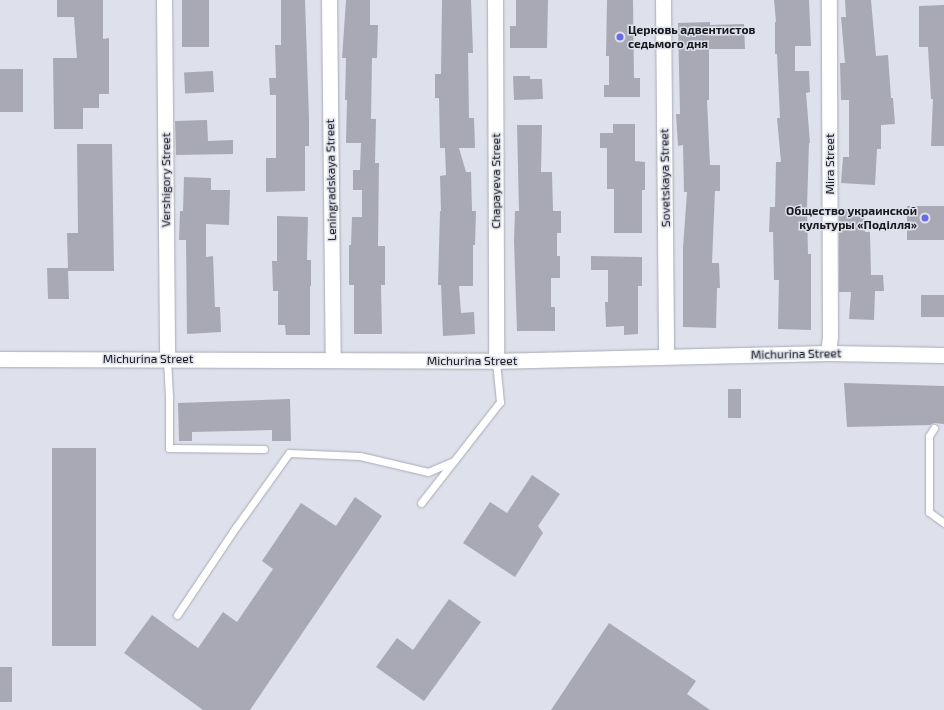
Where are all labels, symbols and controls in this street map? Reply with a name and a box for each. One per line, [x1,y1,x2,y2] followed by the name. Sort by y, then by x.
[628,23,755,51] place label: Церковь адвентистов седьмого дня
[615,32,625,42] marker: Церковь адвентистов седьмого дня
[323,119,339,241] street label: Leningradskaya Street
[657,129,673,227] street label: Sovetskaya Street
[159,133,173,227] street label: Vershigory Street
[489,133,503,229] street label: Chapayeva Street
[823,134,837,194] street label: Mira Street
[786,204,917,232] place label: Общество украинской культуры «Поділля»
[920,213,930,223] marker: Общество украинской культуры «Поділля»
[751,346,841,362] street label: Michurina Street
[103,352,193,366] street label: Michurina Street
[427,354,517,368] street label: Michurina Street

